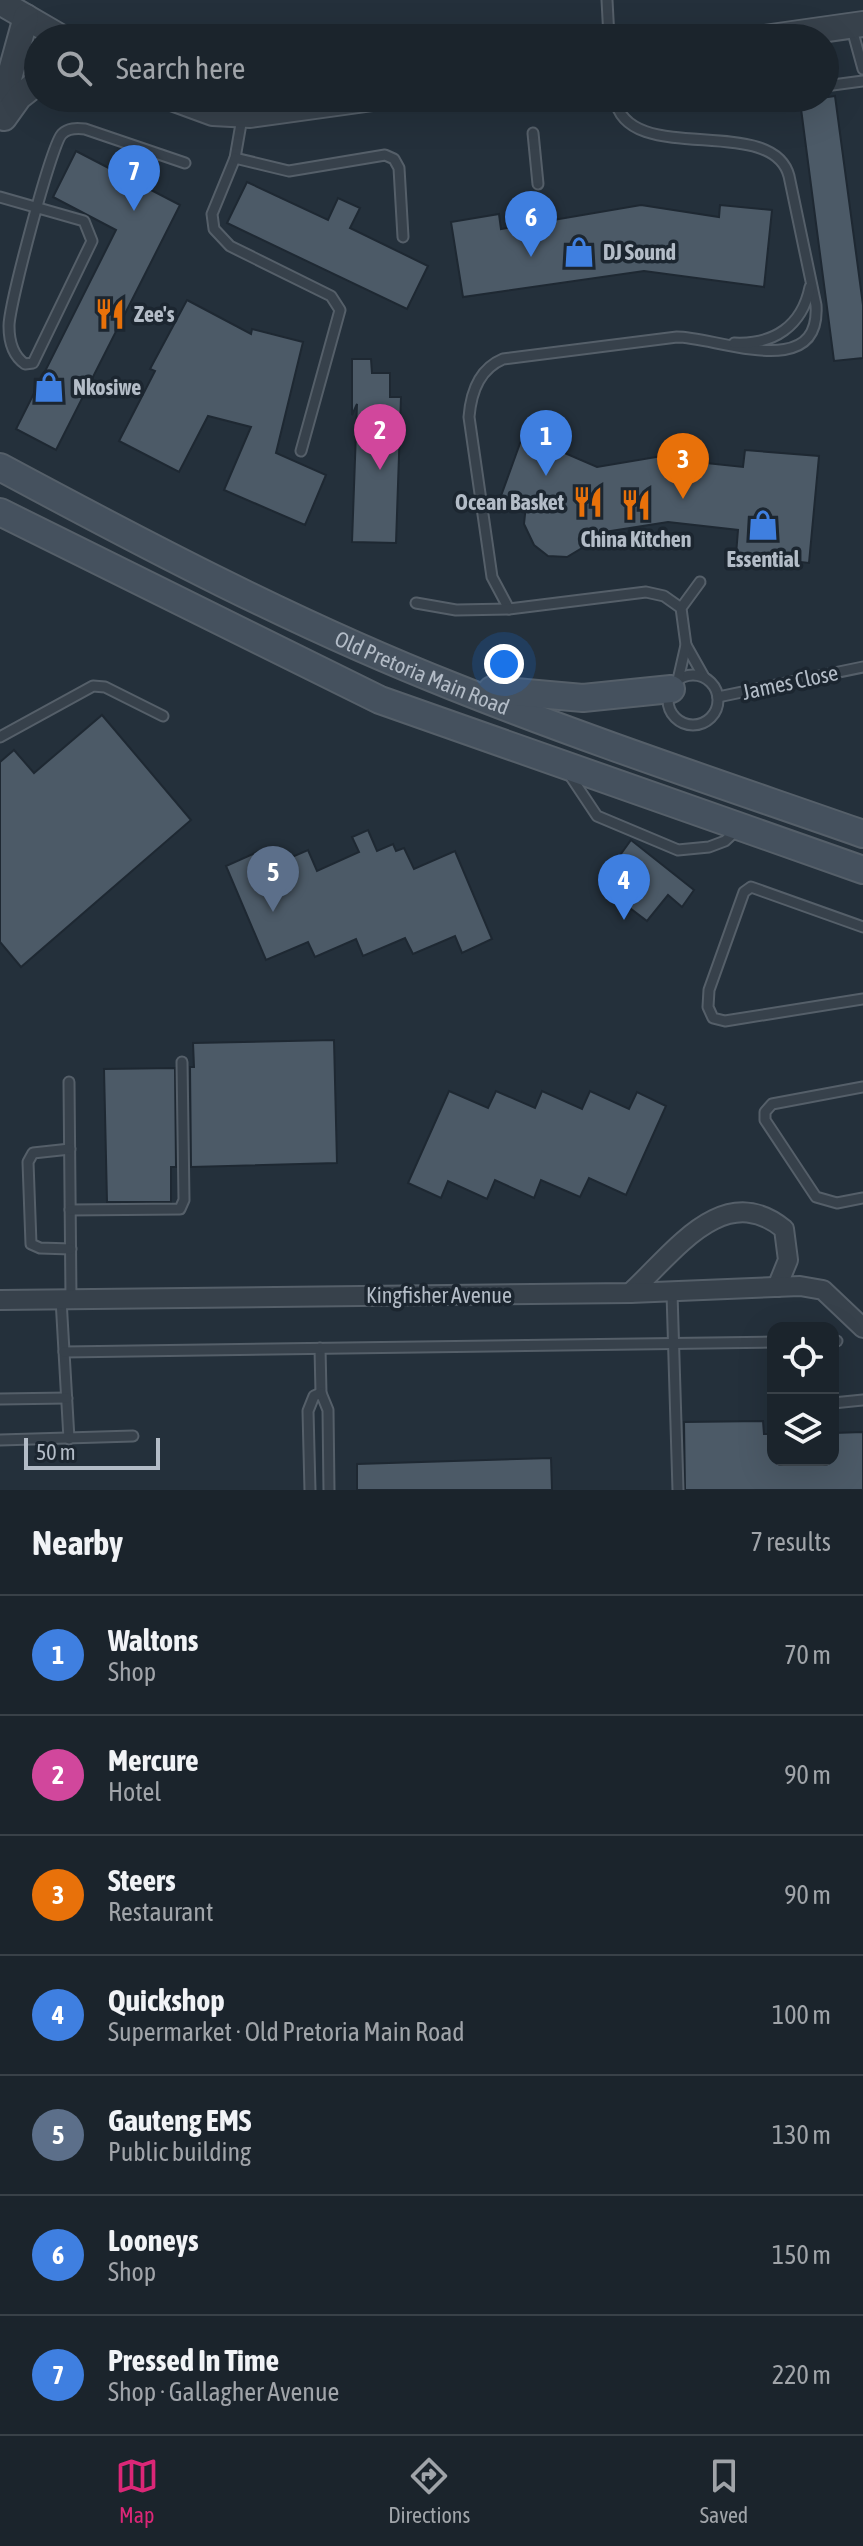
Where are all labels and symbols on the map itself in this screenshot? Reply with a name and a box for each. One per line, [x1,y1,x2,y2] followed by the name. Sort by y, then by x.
[108,145,160,211] pin: 7
[505,191,557,257] pin: 6
[562,235,596,269] shop icon: DJ Sound
[603,239,676,265] place label: DJ Sound
[93,297,127,331] restaurant icon: Zee's
[134,301,175,327] place label: Zee's
[32,370,66,404] shop icon: Nkosiwe
[73,374,141,400] place label: Nkosiwe
[354,404,406,470] pin: 2
[520,410,572,476] pin: 1
[657,433,709,499] pin: 3
[571,485,605,519] restaurant icon: Ocean Basket
[619,488,653,522] restaurant icon: China Kitchen
[455,489,565,515] place label: Ocean Basket
[746,508,780,542] shop icon: Essential
[581,526,691,552] place label: China Kitchen
[726,546,801,572] place label: Essential
[331,625,513,720] street label: Old Pretoria Main Road
[484,644,524,684] your location
[740,659,840,705] street label: James Close
[247,846,299,912] pin: 5
[598,854,650,920] pin: 4
[366,1282,512,1308] street label: Kingfisher Avenue
[24,1434,160,1470] scale bar

